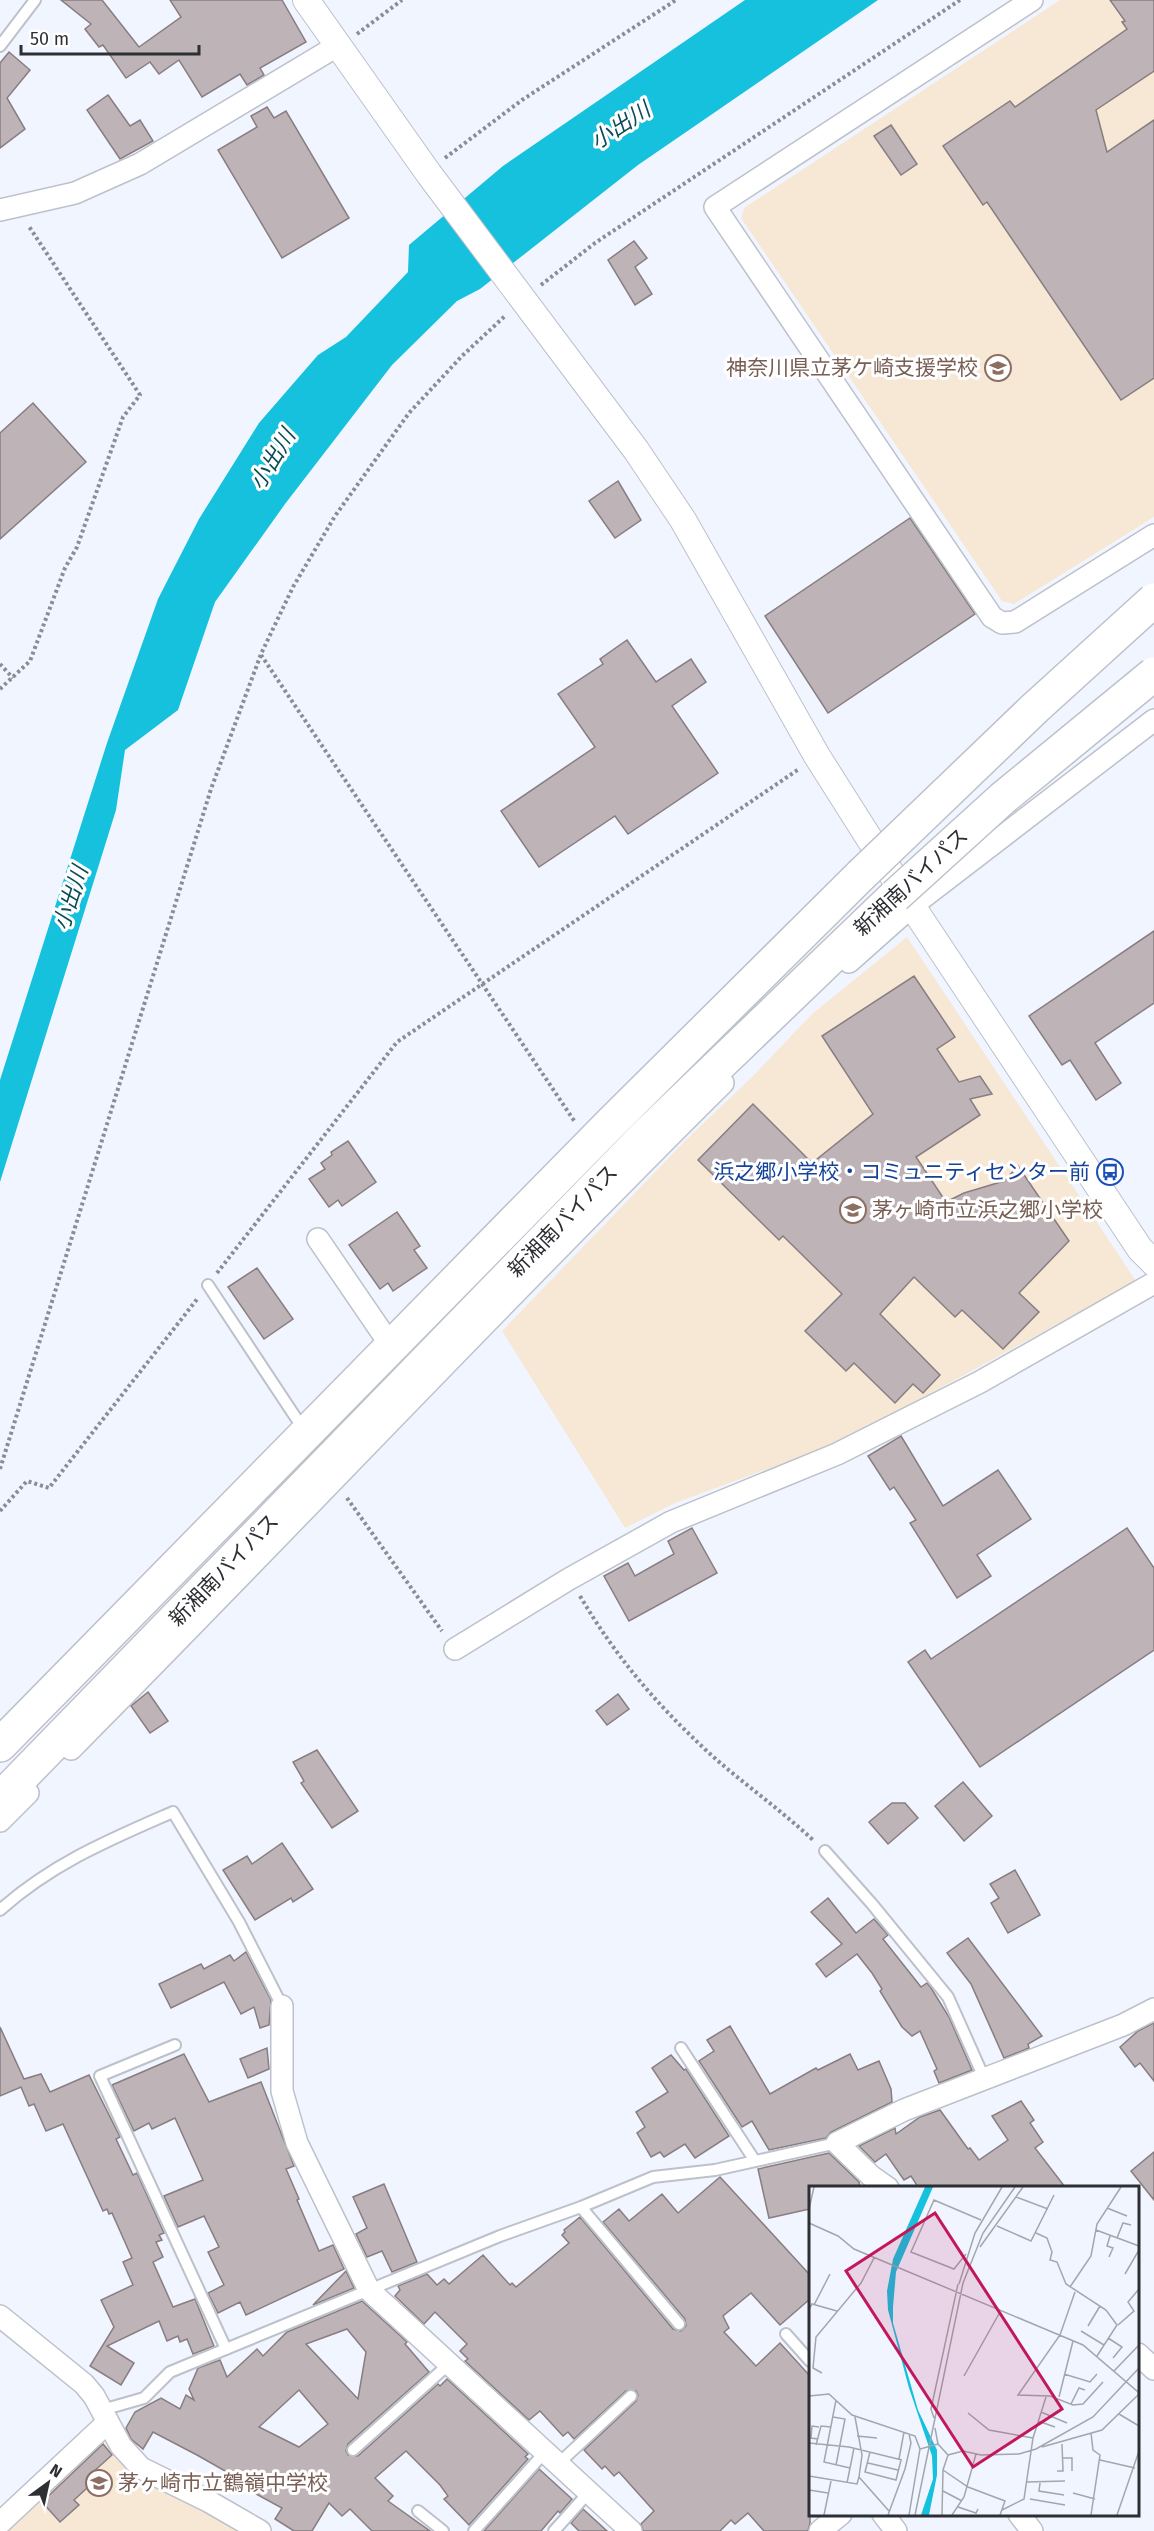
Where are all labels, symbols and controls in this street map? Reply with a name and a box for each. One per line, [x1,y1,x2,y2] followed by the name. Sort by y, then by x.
[21,18,200,56] scale bar
[30,28,69,50] text: 50 m
[585,95,657,155] water label: 小出川
[983,353,1013,383] school or university icon: 神奈川県立茅ケ崎支援学校
[726,355,978,381] place label: 神奈川県立茅ケ崎支援学校
[244,422,302,495] water label: 小出川
[849,823,973,941] street label: 新湘南バイパス
[47,861,94,934] water label: 小出川
[1095,1157,1125,1187] bus stop icon: 浜之郷小学校・コミュニティセンター前
[503,1159,623,1283] street label: 新湘南バイパス
[713,1159,1090,1185] place label: 浜之郷小学校・コミュニティセンター前
[838,1195,868,1225] school or university icon: 茅ヶ崎市立浜之郷小学校
[872,1197,1103,1223] place label: 茅ヶ崎市立浜之郷小学校
[164,1508,284,1632] street label: 新湘南バイパス
[809,2186,1139,2516] inset map
[18,2453,78,2513] north arrow
[46,2460,66,2482] text: N
[84,2468,114,2498] school or university icon: 茅ヶ崎市立鶴嶺中学校
[118,2470,328,2496] place label: 茅ヶ崎市立鶴嶺中学校

